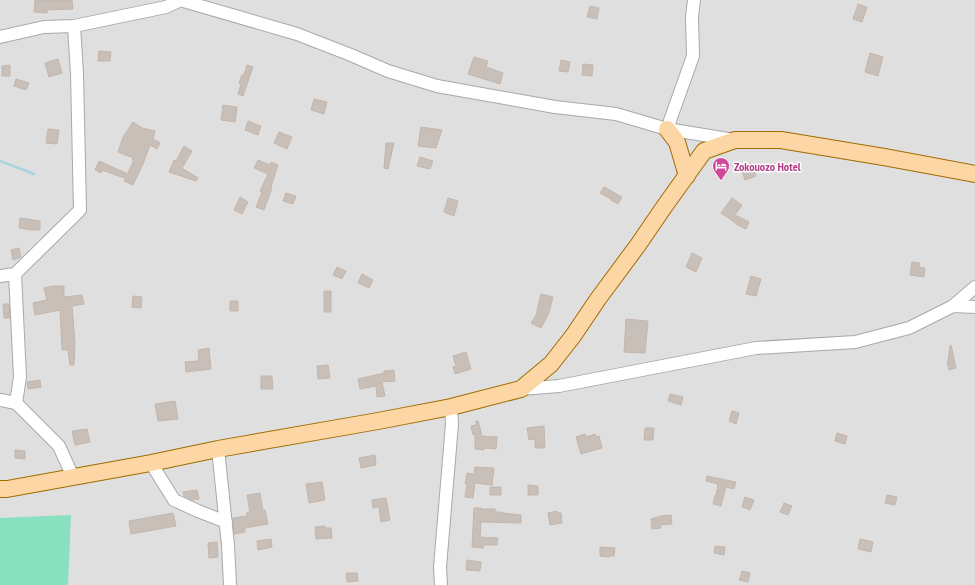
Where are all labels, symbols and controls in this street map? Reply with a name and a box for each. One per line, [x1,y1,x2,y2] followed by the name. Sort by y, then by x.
[711,156,731,181] hotel icon: Zokouozo Hotel
[734,159,801,174] place label: Zokouozo Hotel

